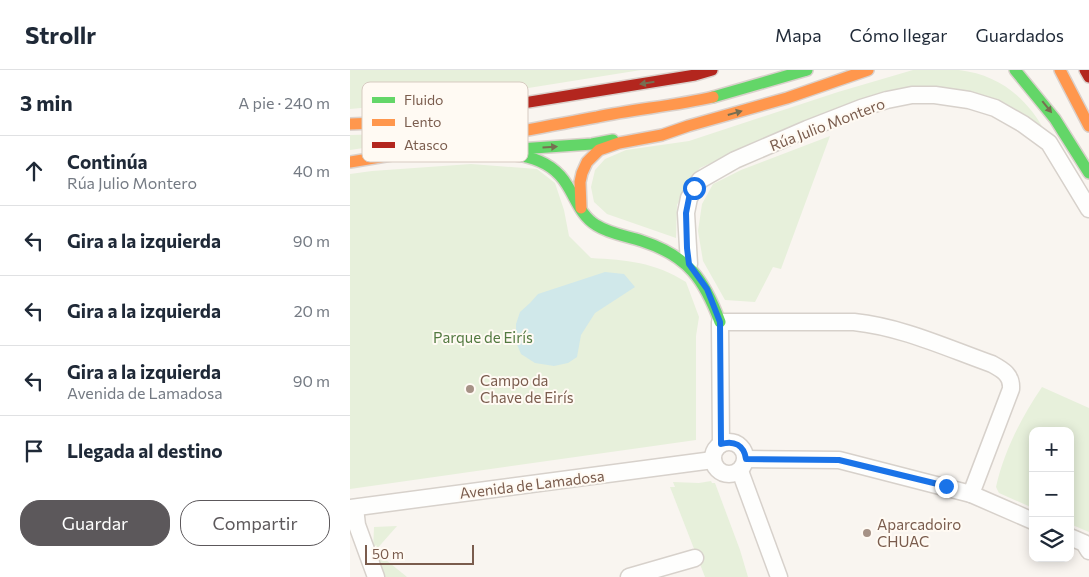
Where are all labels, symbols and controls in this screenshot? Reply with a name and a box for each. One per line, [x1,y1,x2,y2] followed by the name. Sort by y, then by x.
[25,20,96,49] text: Strollr
[775,24,822,46] text: Mapa
[850,24,947,46] text: Cómo llegar
[975,24,1064,46] text: Guardados
[638,79,654,87] one-way arrow
[362,82,528,162] legend
[20,90,73,115] text: 3 min
[404,91,443,108] text: Fluido
[238,93,330,112] text: A pie · 240 m
[767,94,887,154] street label: Rúa Julio Montero
[1041,100,1052,113] one-way arrow
[727,109,742,117] one-way arrow
[404,113,441,130] text: Lento
[404,136,448,153] text: Atasco
[542,142,558,150] one-way arrow
[67,150,148,173] text: Continúa
[20,157,48,185] icon: ahead
[293,161,330,180] text: 40 m
[67,173,197,192] text: Rúa Julio Montero
[683,177,706,200] route start
[20,227,48,255] icon: left
[67,229,221,252] text: Gira a la izquierda
[293,231,330,250] text: 90 m
[20,297,48,325] icon: left
[67,299,221,322] text: Gira a la izquierda
[294,301,330,320] text: 20 m
[433,328,533,346] park label: Parque de Eirís
[67,360,221,383] text: Gira a la izquierda
[20,367,48,395] icon: left
[293,371,330,390] text: 90 m
[480,371,574,406] place label: Campo da Chave de Eirís
[67,383,223,402] text: Avenida de Lamadosa
[464,383,476,395] marker: Campo da Chave de Eirís
[1029,427,1074,562] map controls
[1029,427,1074,472] button: +
[20,437,48,465] icon: arrive
[67,439,223,462] text: Llegada al destino
[458,466,606,502] street label: Avenida de Lamadosa
[1029,472,1074,517] button: −
[935,475,958,498] route end
[20,500,170,546] button: Guardar
[180,500,330,546] button: Compartir
[877,515,961,550] place label: Aparcadoiro CHUAC
[1029,517,1074,562] button: layers
[861,527,873,539] marker: Aparcadoiro CHUAC
[365,542,474,565] scale bar
[372,545,404,562] text: 50 m

